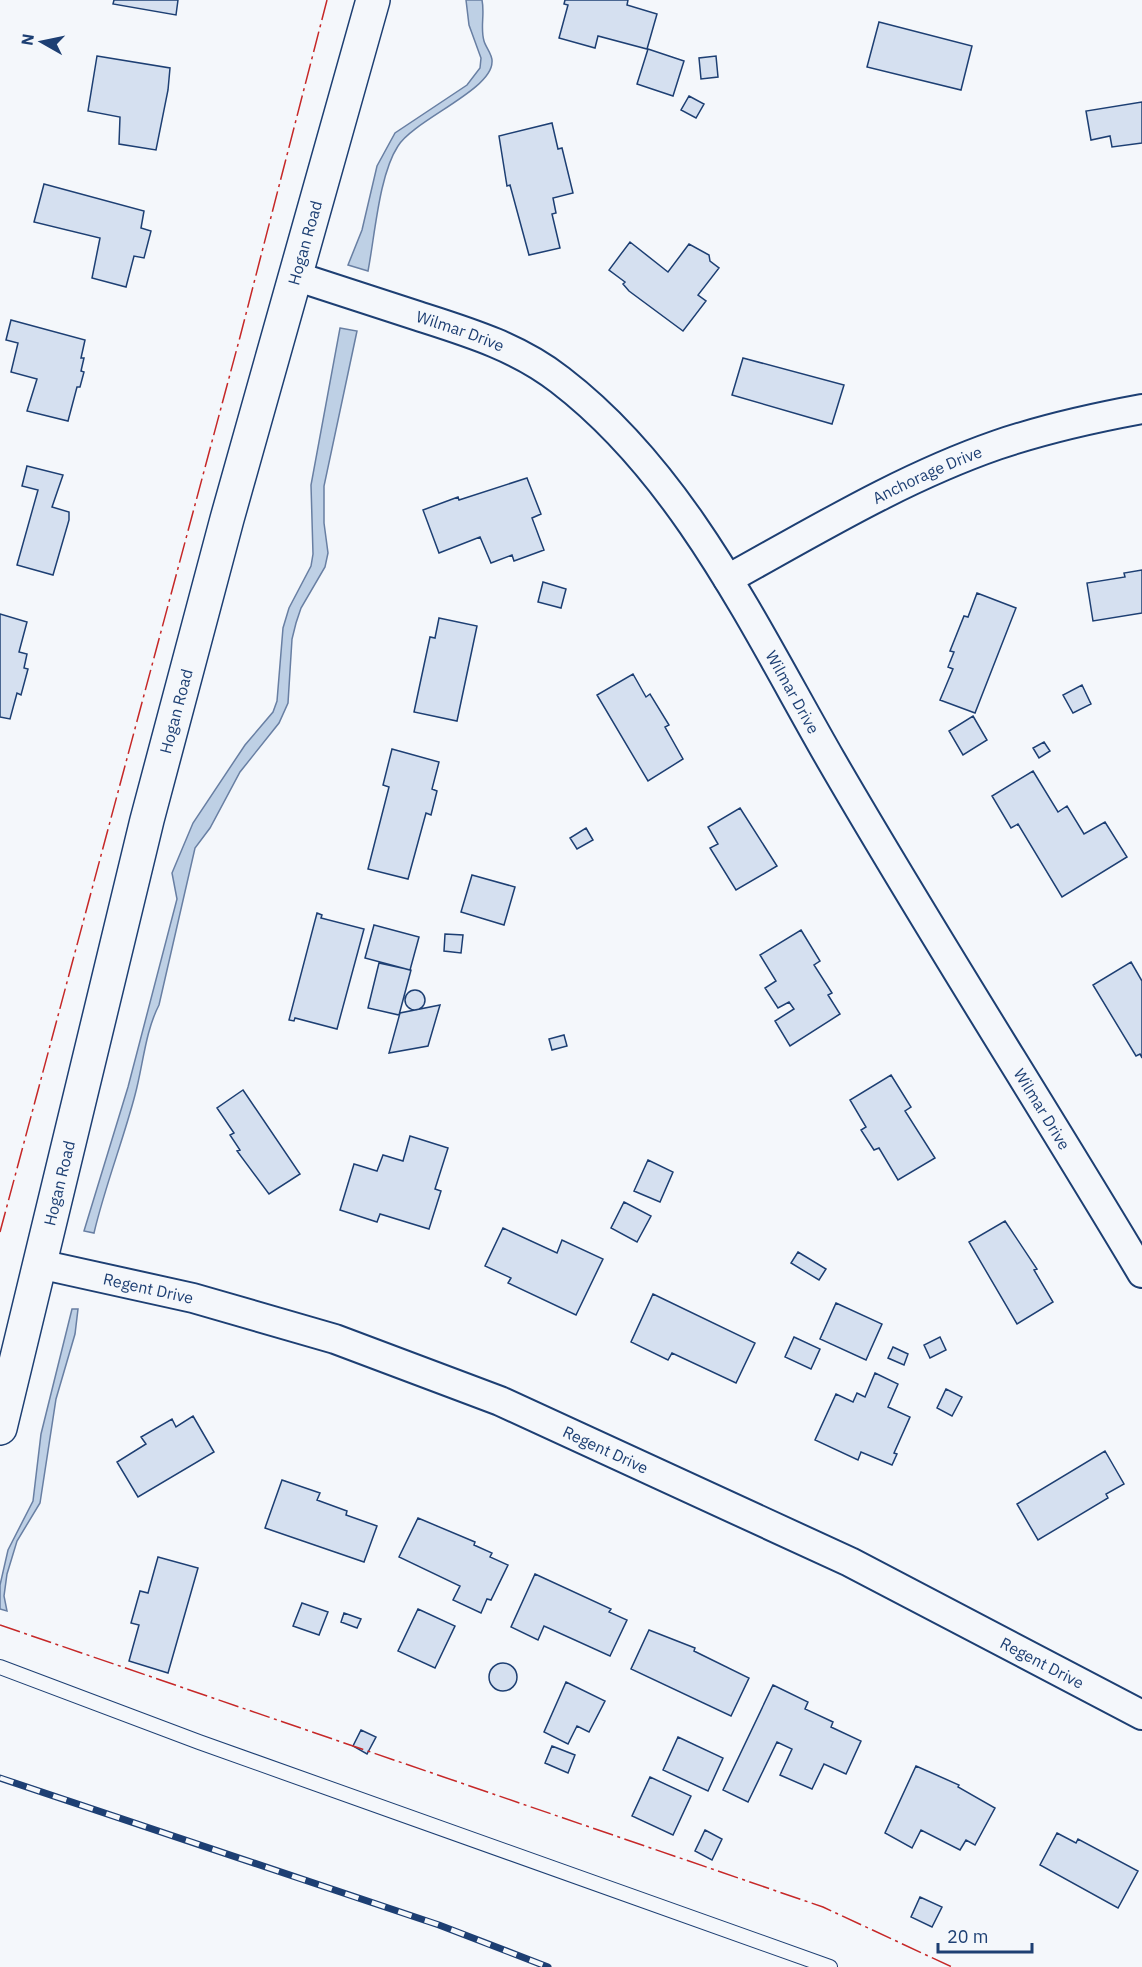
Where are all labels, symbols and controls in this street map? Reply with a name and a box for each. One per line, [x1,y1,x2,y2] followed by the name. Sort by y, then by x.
[12,12,72,72] north arrow
[16,32,38,47] text: N
[283,198,326,287] street label: Hogan Road
[414,306,508,356] street label: Wilmar Drive
[869,441,985,508] street label: Anchorage Drive
[762,647,824,737] street label: Wilmar Drive
[155,667,197,756] street label: Hogan Road
[1010,1065,1075,1154] street label: Wilmar Drive
[39,1138,79,1228] street label: Hogan Road
[101,1269,195,1308] street label: Regent Drive
[560,1421,652,1478] street label: Regent Drive
[997,1633,1088,1693] street label: Regent Drive
[938,1916,1032,1954] scale bar
[947,1925,989,1948] text: 20 m

